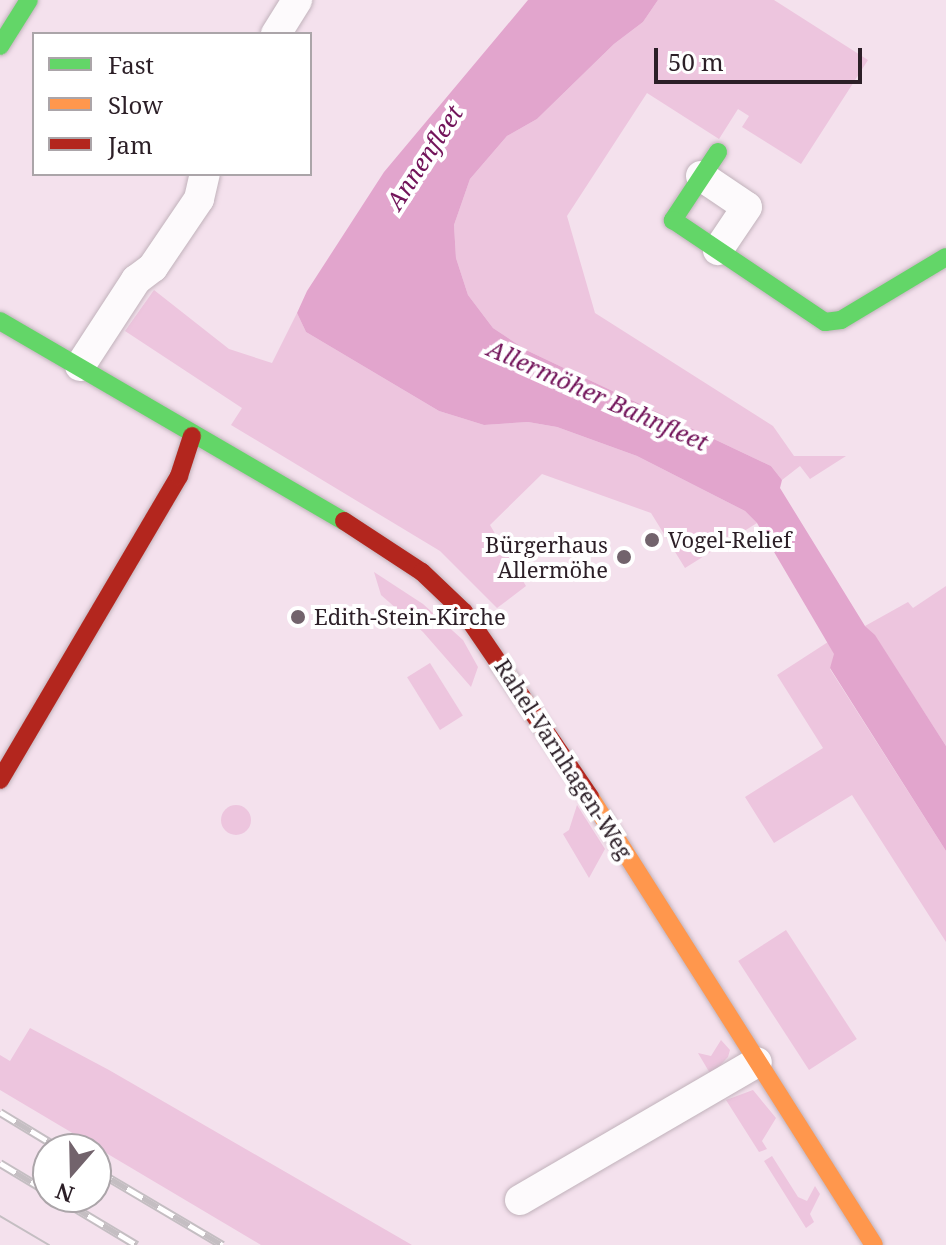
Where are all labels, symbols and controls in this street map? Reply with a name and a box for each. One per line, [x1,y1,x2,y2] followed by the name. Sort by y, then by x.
[32,32,312,176] legend
[658,32,866,82] scale bar
[668,45,724,78] text: 50 m
[108,48,154,81] text: Fast
[108,88,163,121] text: Slow
[380,99,468,215] water label: Annenfleet
[108,128,153,161] text: Jam
[483,333,713,457] water label: Allermöher Bahnfleet
[668,527,791,553] place label: Vogel-Relief
[485,531,608,582] place label: Bürgerhaus Allermöhe
[643,531,661,549] marker: Vogel-Relief
[615,548,633,566] marker: Bürgerhaus Allermöhe
[314,604,506,630] place label: Edith-Stein-Kirche
[289,608,307,626] marker: Edith-Stein-Kirche
[489,654,639,864] street label: Rahel-Varnhagen-Weg
[32,1133,112,1213] north arrow
[51,1177,78,1211] text: N

